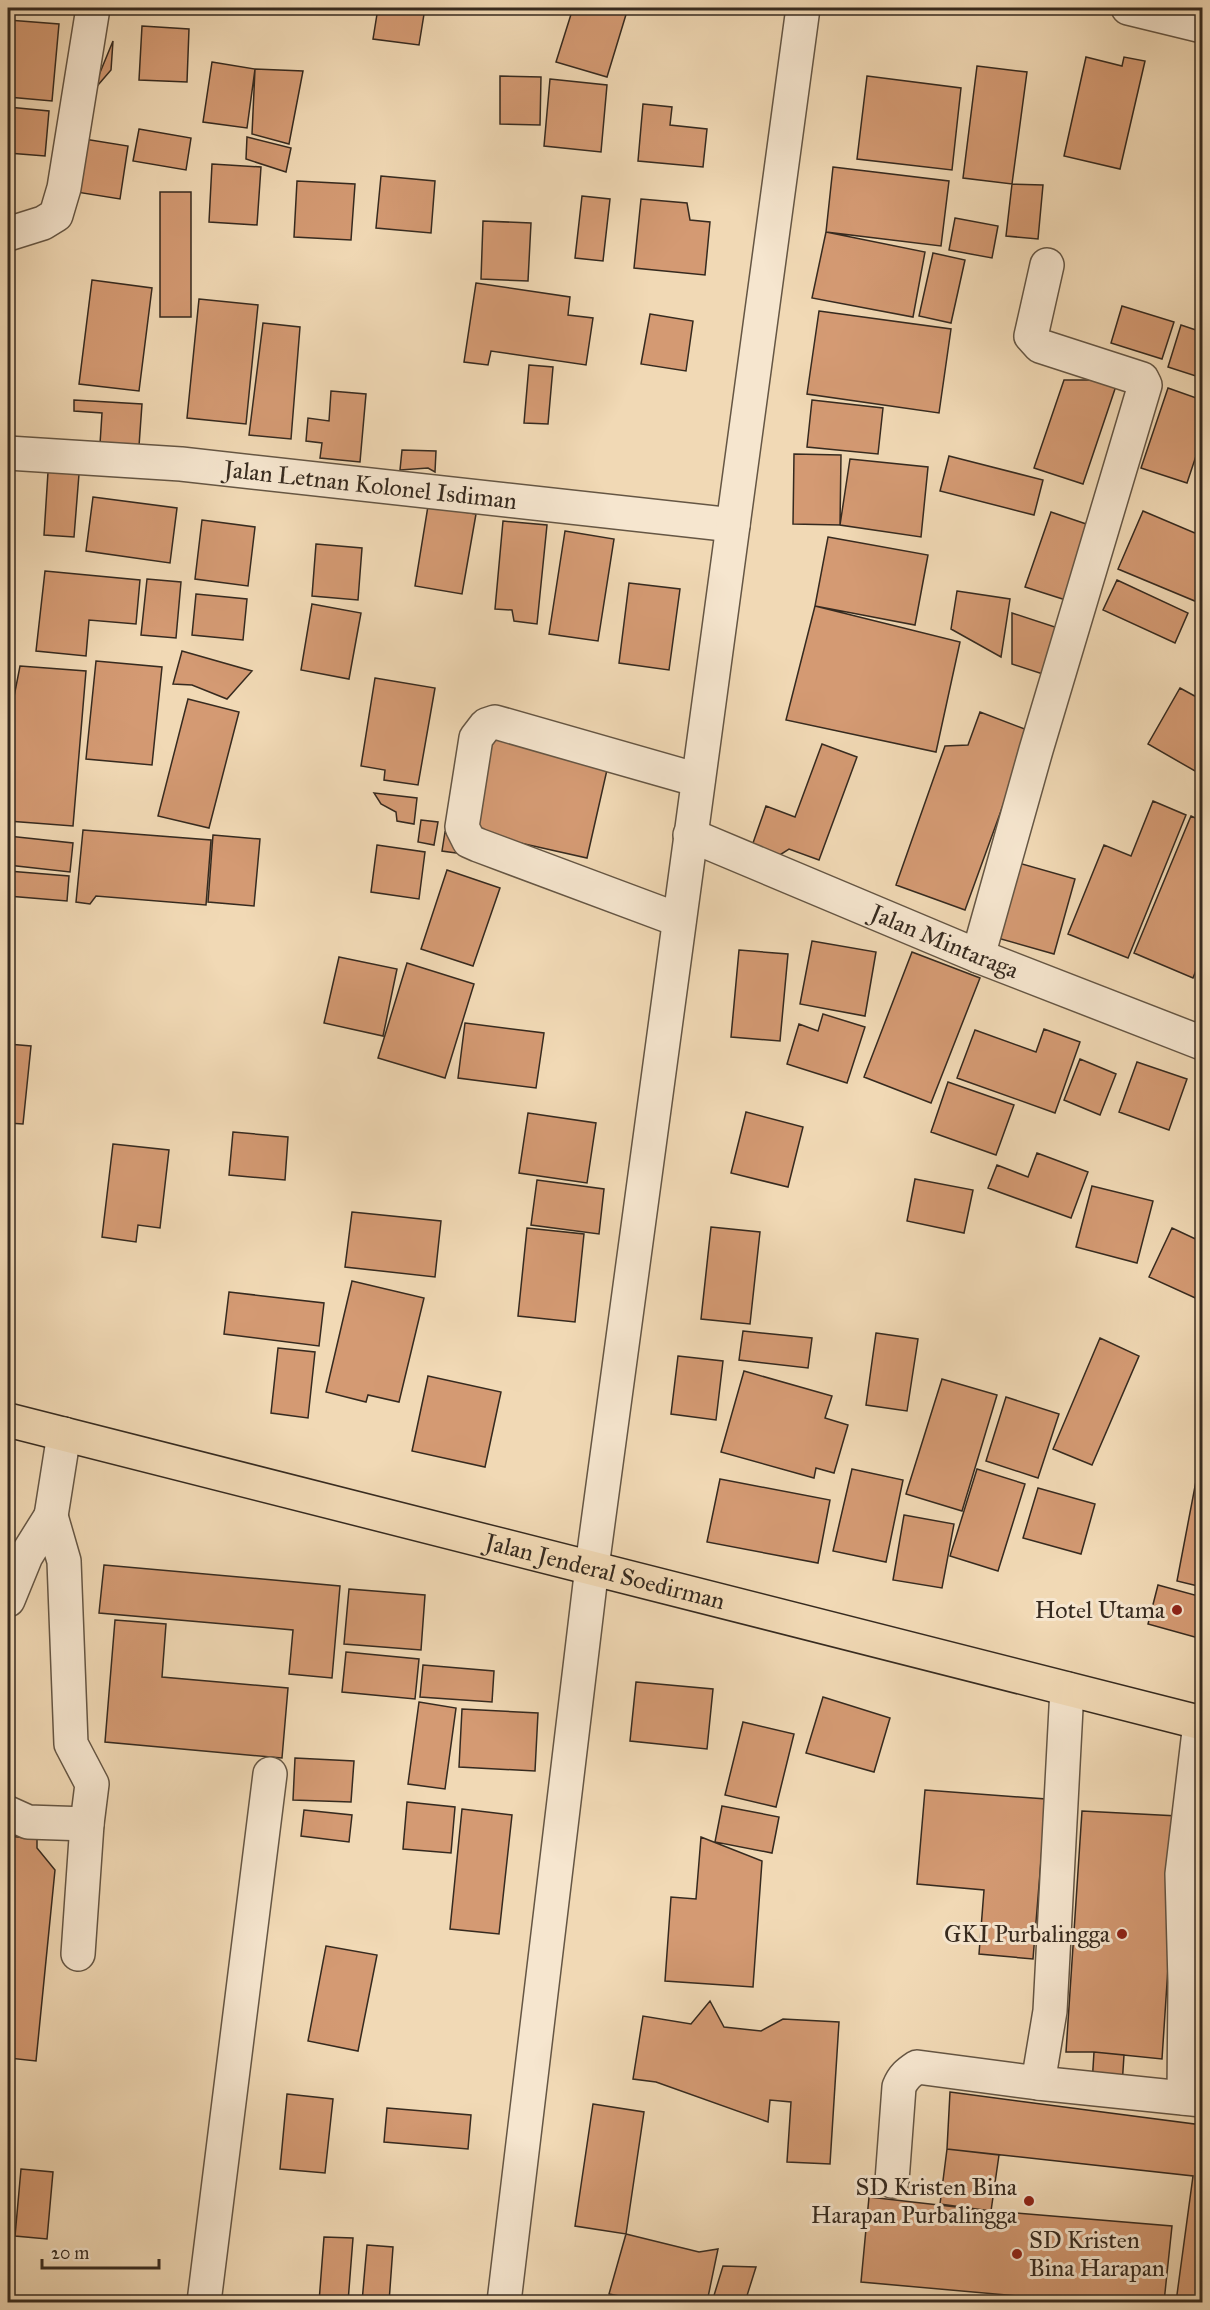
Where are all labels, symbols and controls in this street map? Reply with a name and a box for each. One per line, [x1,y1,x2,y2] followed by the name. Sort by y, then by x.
[219,454,519,516] street label: Jalan Letnan Kolonel Isdiman
[863,896,1024,986] street label: Jalan Mintaraga
[479,1526,728,1616] street label: Jalan Jenderal Soedirman
[1035,1595,1166,1625] place label: Hotel Utama
[1170,1603,1184,1617] marker: Hotel Utama
[944,1919,1111,1949] place label: GKI Purbalingga
[1115,1927,1129,1941] marker: GKI Purbalingga
[811,2172,1018,2230] place label: SD Kristen Bina Harapan Purbalingga
[1022,2194,1036,2208] marker: SD Kristen Bina Harapan Purbalingga
[1029,2225,1165,2283] place label: SD Kristen Bina Harapan
[42,2232,159,2270] scale bar
[51,2242,89,2264] text: 20 m
[1010,2247,1024,2261] marker: SD Kristen Bina Harapan

